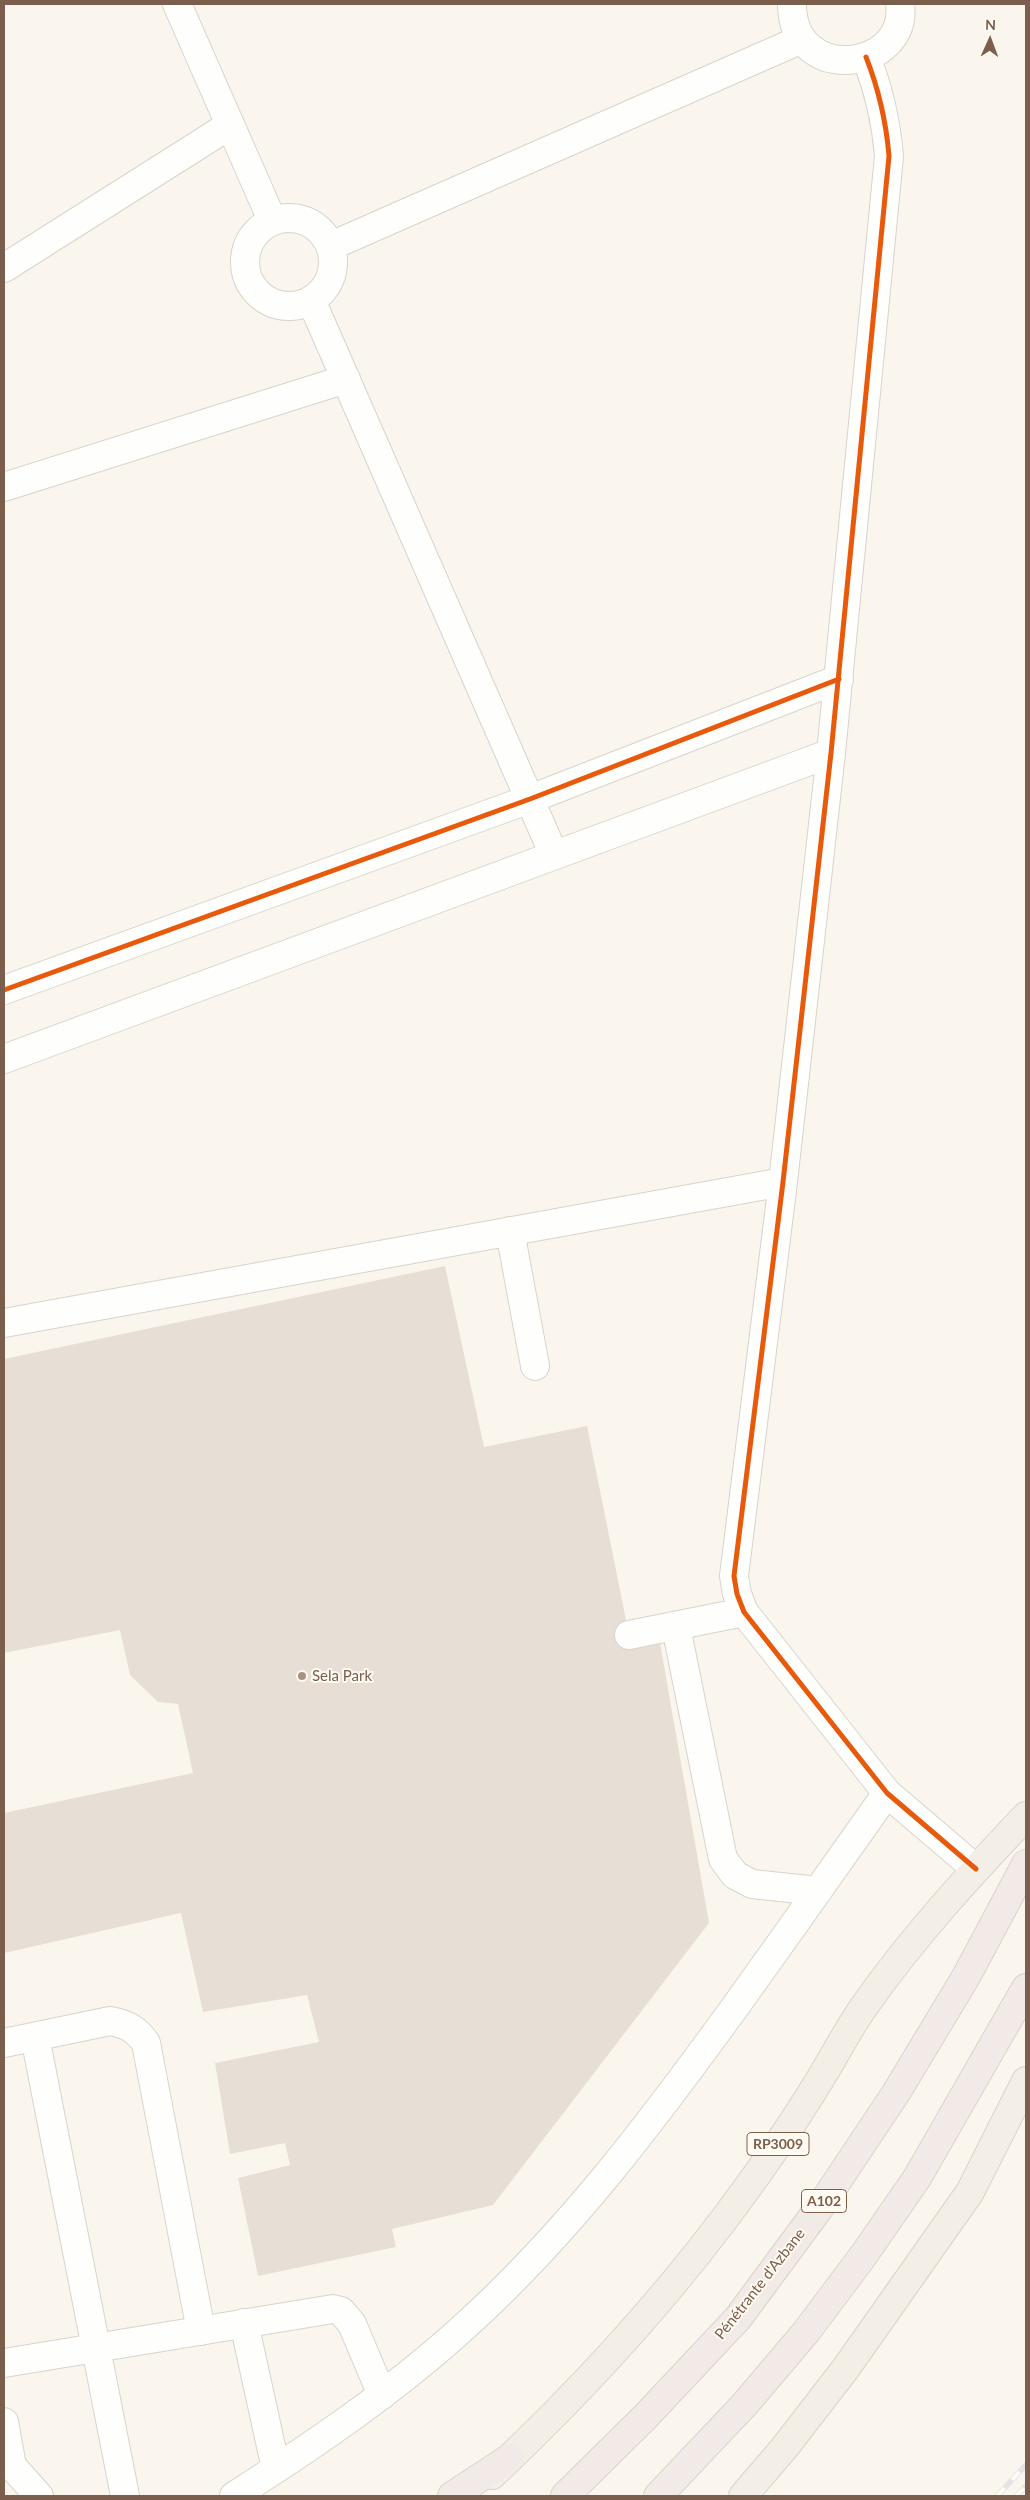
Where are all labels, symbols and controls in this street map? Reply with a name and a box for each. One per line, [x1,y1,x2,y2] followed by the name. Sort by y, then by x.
[965,15,1015,65] north arrow
[985,16,996,33] text: N
[312,1667,372,1685] place label: Sela Park
[296,1670,308,1682] marker: Sela Park
[747,2132,809,2156] road number: RP3009
[802,2190,846,2212] road number: A102
[711,2225,809,2343] street label: Pénétrante d'Azbane

